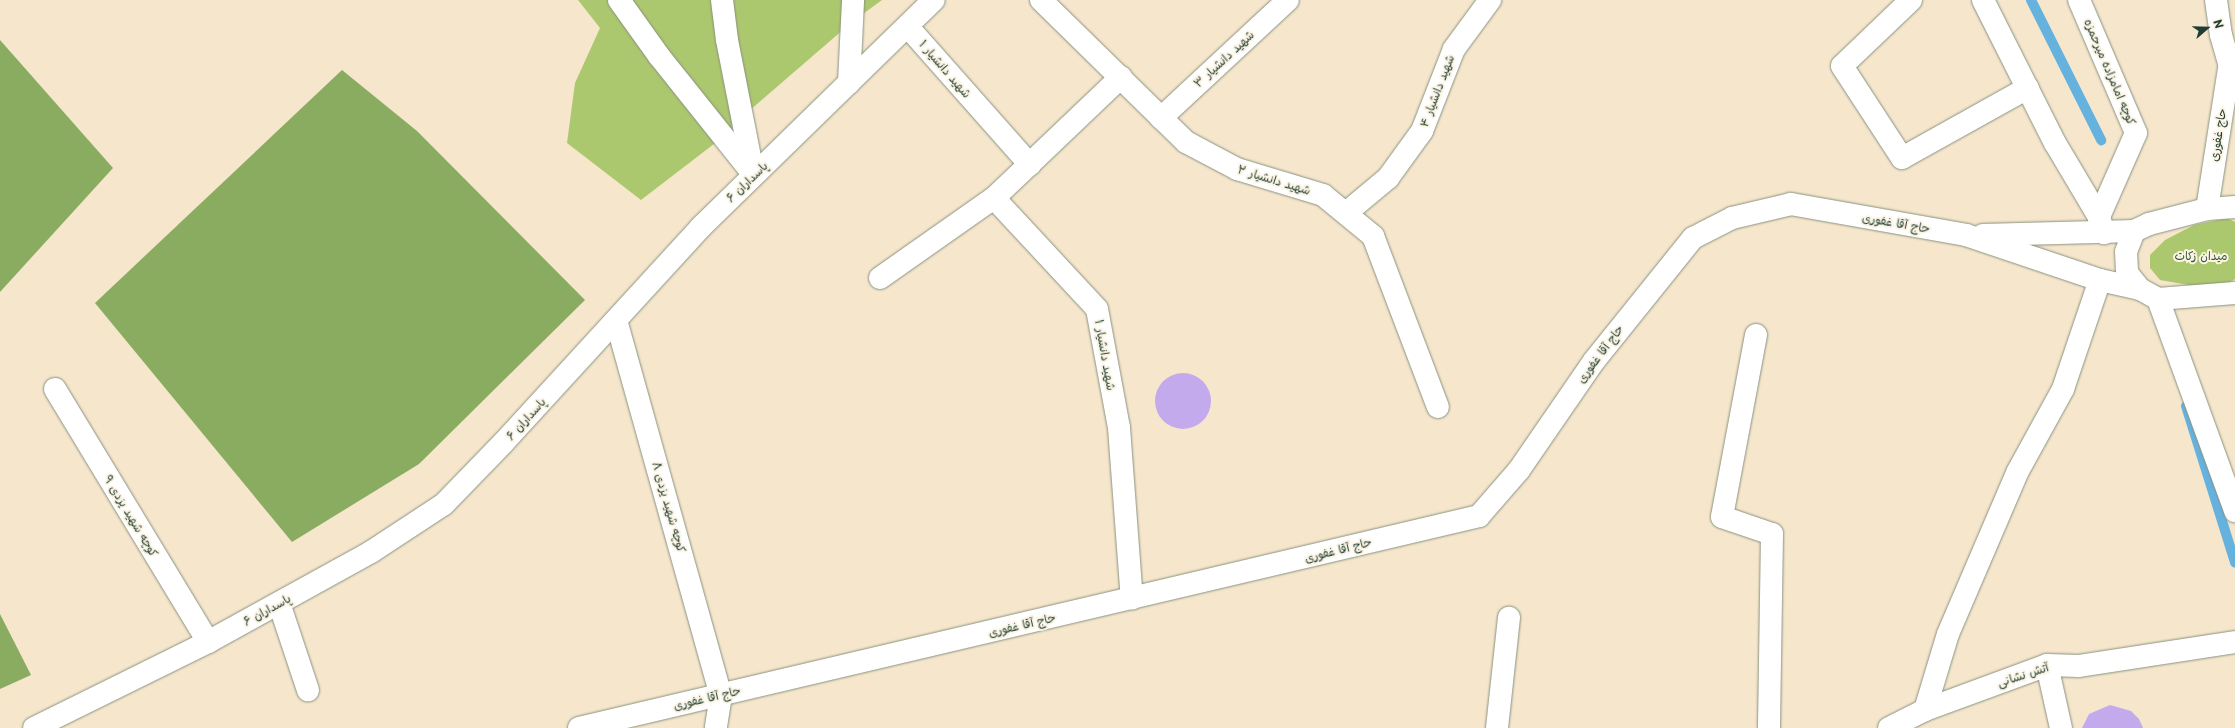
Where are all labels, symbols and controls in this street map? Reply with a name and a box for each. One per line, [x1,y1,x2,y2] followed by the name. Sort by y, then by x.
[2187,8,2227,48] north arrow
[2081,17,2139,127] street label: کوچه امامزاده میرحمزه
[2209,17,2228,31] text: N
[1191,27,1257,91] street label: شهید دانشیار ۳
[916,37,974,101] street label: شهید دانشیار ۱
[1417,53,1457,129] street label: شهید دانشیار ۴
[2207,107,2229,163] street label: حاج غفوری
[723,159,771,205] street label: پاسداران ۶
[1236,162,1312,198] street label: شهید دانشیار ۲
[1861,210,1931,236] street label: حاج آقا غفوری
[2174,249,2228,263] park label: میدان زکات
[1092,318,1118,392] street label: شهید دانشیار ۱
[1574,322,1626,386] street label: حاج آقا غفوری
[503,395,549,443] street label: پاسداران ۶
[649,460,689,554] street label: کوچه شهید یزدی ۸
[101,472,161,560] street label: کوچه شهید یزدی ۹
[1303,535,1373,565] street label: حاج آقا غفوری
[241,591,293,629] street label: پاسداران ۶
[987,610,1057,640] street label: حاج آقا غفوری
[1995,660,2051,690] street label: آتش نشانی
[672,683,742,713] street label: حاج آقا غفوری

